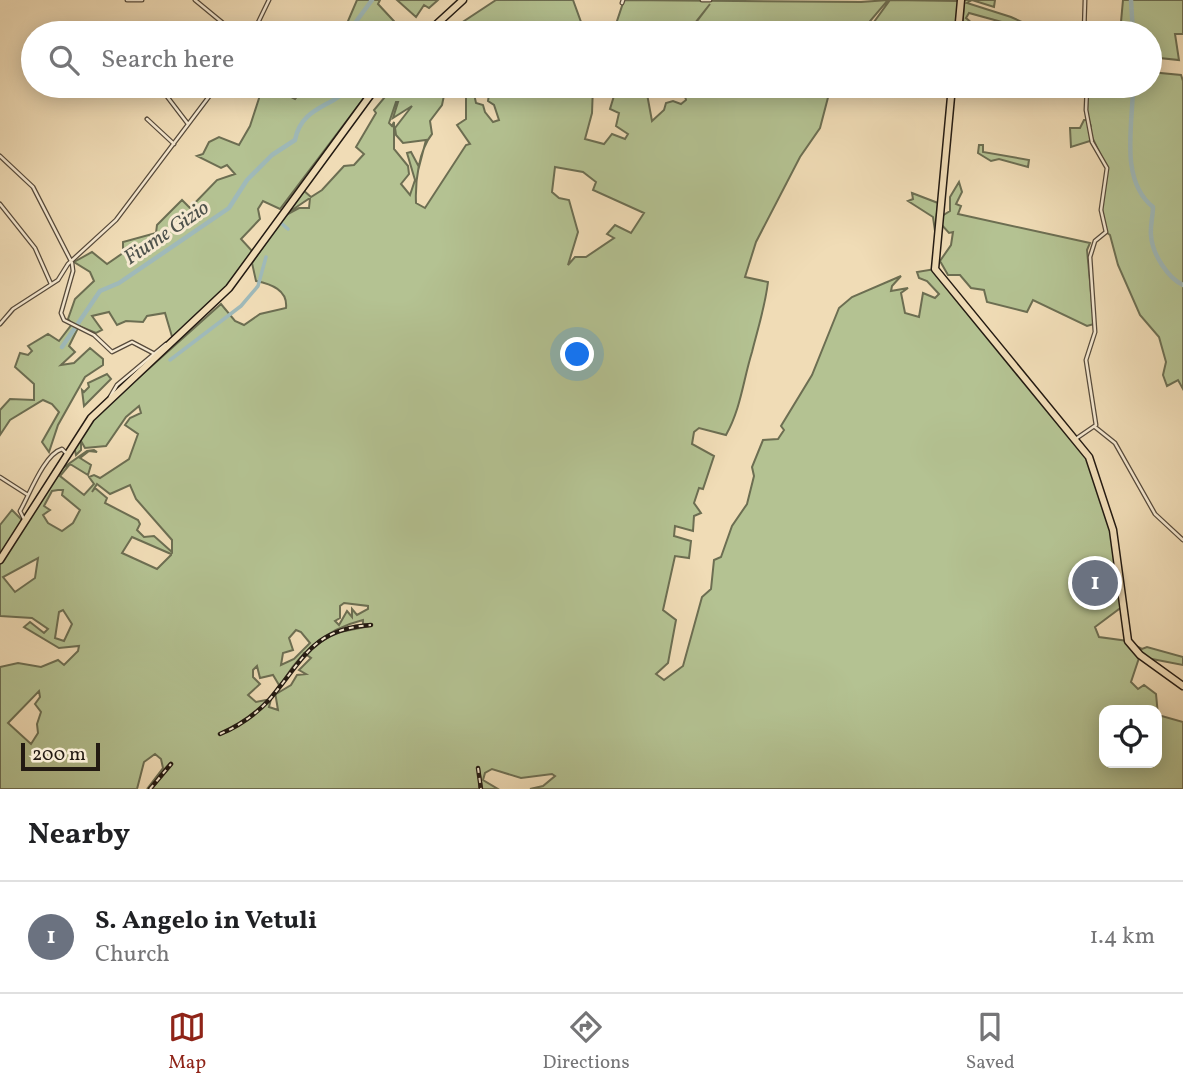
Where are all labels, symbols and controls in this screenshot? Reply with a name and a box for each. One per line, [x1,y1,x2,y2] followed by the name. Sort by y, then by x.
[21,21,1162,98] search box
[45,41,83,79] icon: search
[101,42,234,78] text: Search here
[118,194,216,272] water label: Fiume Gizio
[560,337,594,371] your location
[1072,557,1118,609] pin: 1
[1099,705,1162,768] map controls
[1099,705,1162,768] button: locate
[21,740,100,772] scale bar
[32,742,86,768] text: 200 m
[28,814,130,856] text: Nearby
[95,903,317,939] text: S. Angelo in Vetuli
[46,921,56,953] text: 1
[1089,921,1155,953] text: 1.4 km
[95,939,170,971] text: Church
[168,1008,206,1076] tab: Map
[543,1008,630,1076] tab: Directions
[966,1008,1015,1076] tab: Saved

